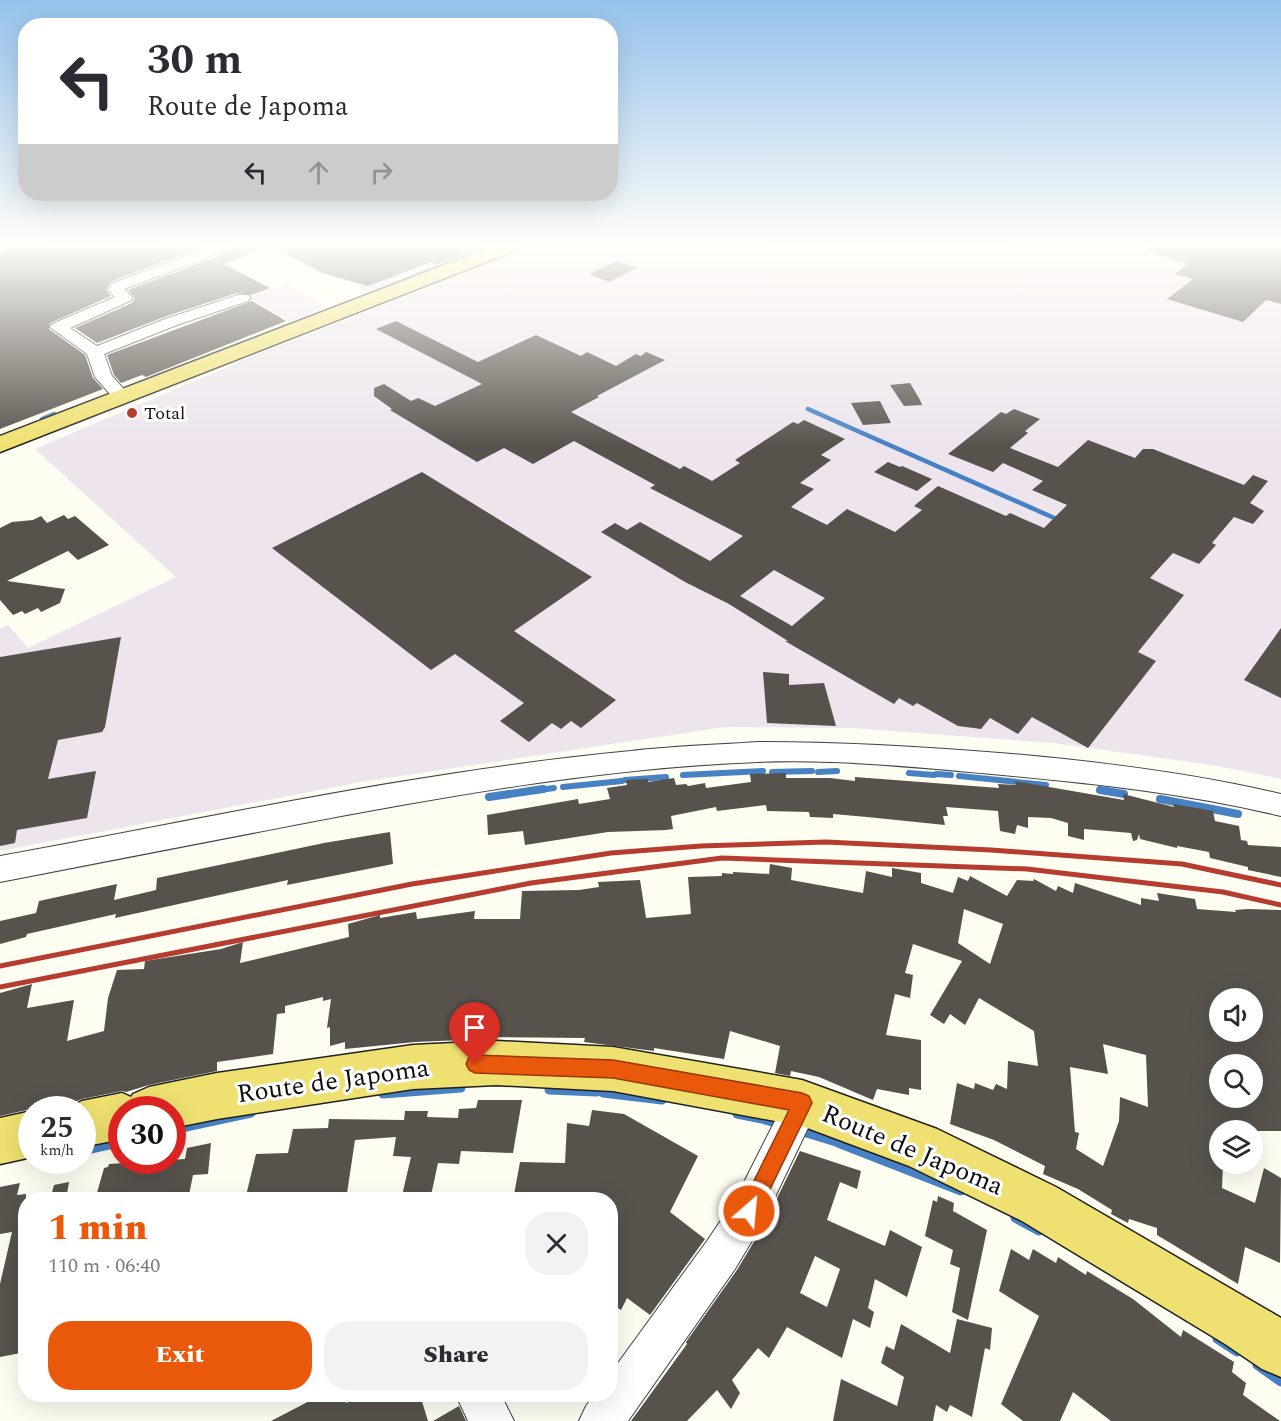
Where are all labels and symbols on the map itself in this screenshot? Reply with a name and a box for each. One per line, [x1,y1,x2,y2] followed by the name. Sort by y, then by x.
[144,400,185,427] place label: Total
[125,406,139,420] marker: Total
[449,1002,500,1064] pin
[234,1048,432,1114] street label: Route de Japoma
[816,1094,1010,1206] street label: Route de Japoma
[108,1096,186,1174] speed limit sign: 30
[717,1179,781,1243] position arrow

